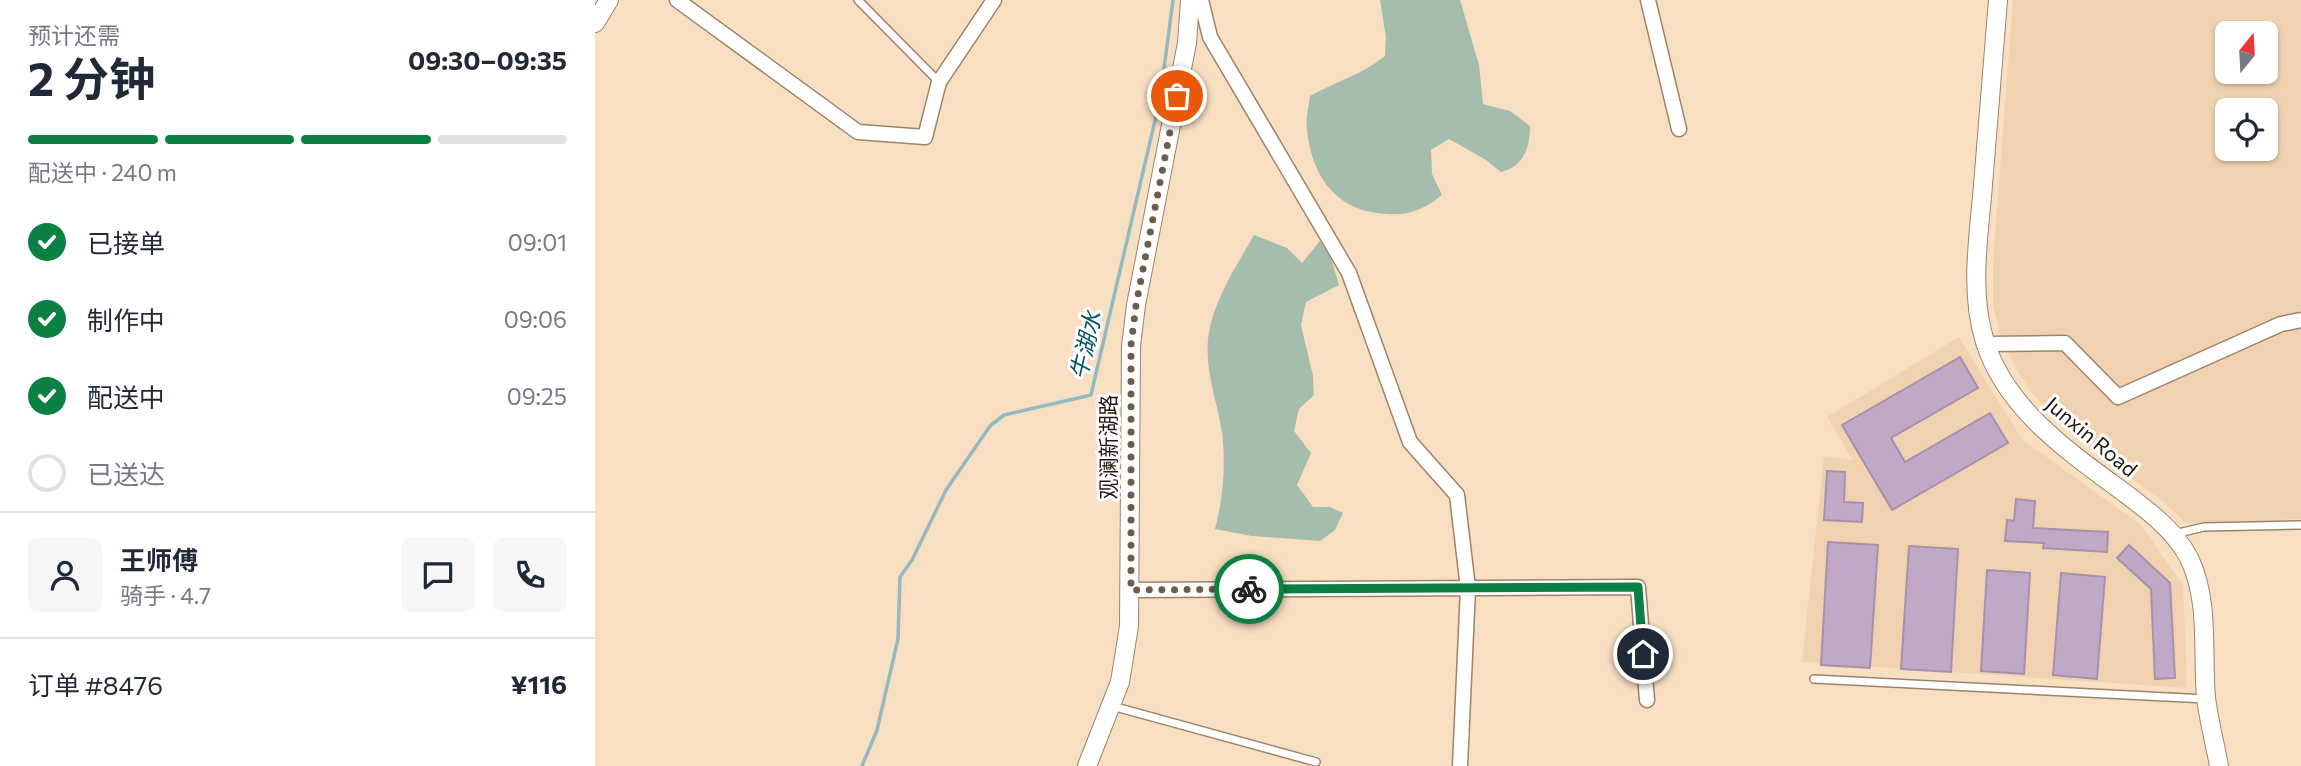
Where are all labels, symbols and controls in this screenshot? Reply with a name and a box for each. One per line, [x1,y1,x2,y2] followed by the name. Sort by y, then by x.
[28,21,120,49] text: 预计还需
[2215,21,2279,84] north arrow
[2215,21,2278,161] map controls
[408,44,567,75] text: 09:30–09:35
[28,49,155,105] text: 2 分钟
[1147,66,1207,126] pin
[1158,77,1196,115] icon: bag
[2215,98,2278,161] button: locate
[28,158,177,186] text: 配送中 · 240 m
[28,223,66,261] icon: check
[87,227,165,258] text: 已接单
[508,228,567,256] text: 09:01
[28,300,66,338] icon: check
[87,304,165,335] text: 制作中
[504,305,567,333] text: 09:06
[1064,307,1107,382] water label: 牛湖水
[28,377,66,415] icon: check
[87,381,165,412] text: 配送中
[507,382,567,410] text: 09:25
[2041,391,2143,481] street label: Junxin Road
[1095,395,1120,500] street label: 观澜新湖路
[87,458,165,489] text: 已送达
[28,538,102,612] button: person
[401,538,475,612] button: chat
[493,538,567,612] button: phone
[120,544,198,575] text: 王师傅
[1214,554,1284,624] courier
[1230,570,1268,608] icon: bike
[120,581,211,609] text: 骑手 · 4.7
[1613,624,1673,684] pin
[1624,635,1662,673] icon: home
[511,668,567,699] text: ¥116
[28,669,163,700] text: 订单 #8476

